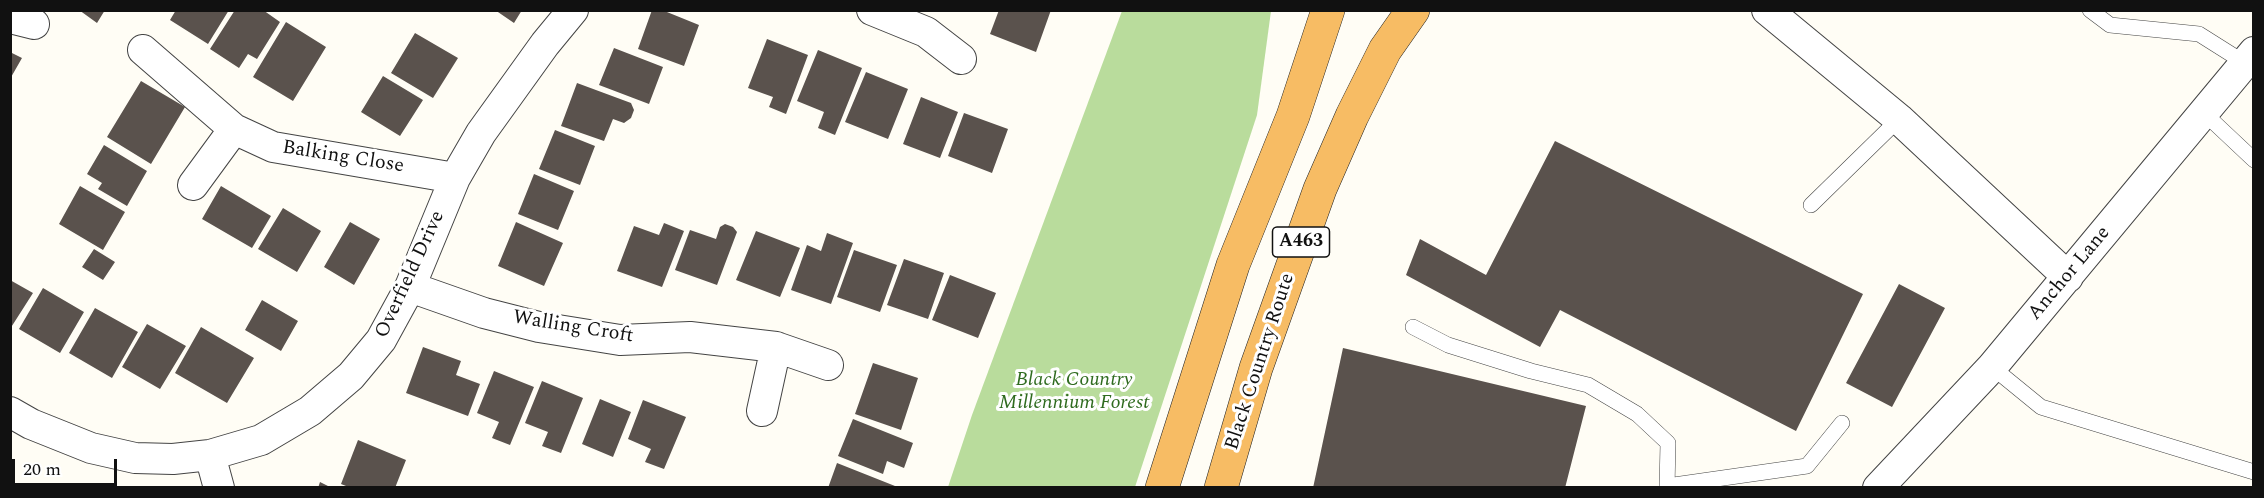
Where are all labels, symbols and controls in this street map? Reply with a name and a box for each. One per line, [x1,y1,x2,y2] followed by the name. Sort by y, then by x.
[281,137,405,179] street label: Balking Close
[371,207,451,343] street label: Overfield Drive
[2024,222,2116,326] street label: Anchor Lane
[1272,227,1330,257] road number: A463
[1221,271,1301,453] street label: Black Country Route
[511,307,635,349] street label: Walling Croft
[999,369,1149,416] park label: Black Country Millennium Forest
[15,447,120,485] scale bar
[23,456,61,483] text: 20 m

